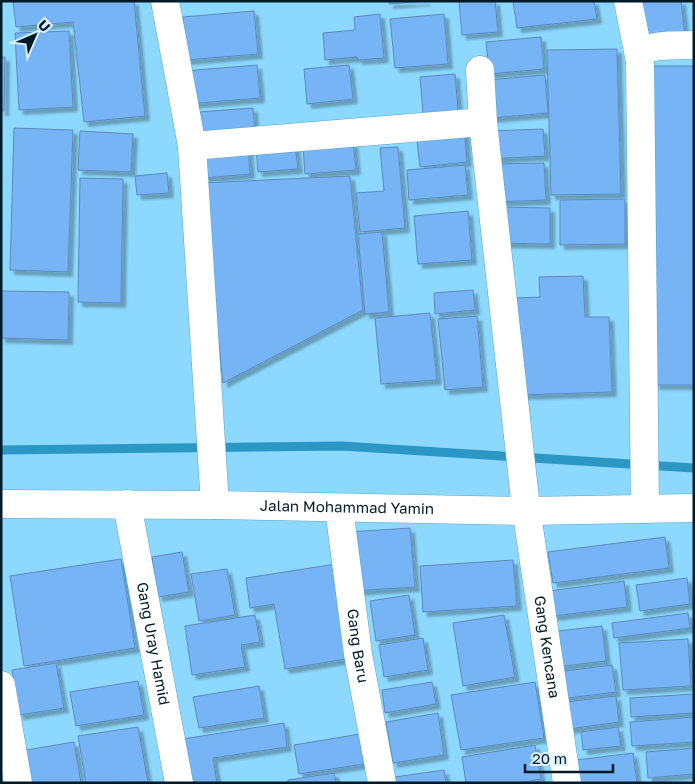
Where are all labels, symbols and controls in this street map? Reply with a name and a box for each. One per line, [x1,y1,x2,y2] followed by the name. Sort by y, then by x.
[10,10,60,60] north arrow
[35,16,54,35] text: U
[260,496,434,517] street label: Jalan Mohammad Yamin
[134,580,174,706] street label: Gang Uray Hamid
[531,594,564,699] street label: Gang Kencana
[344,607,373,684] street label: Gang Baru
[525,742,612,774] scale bar
[532,749,567,767] text: 20 m

